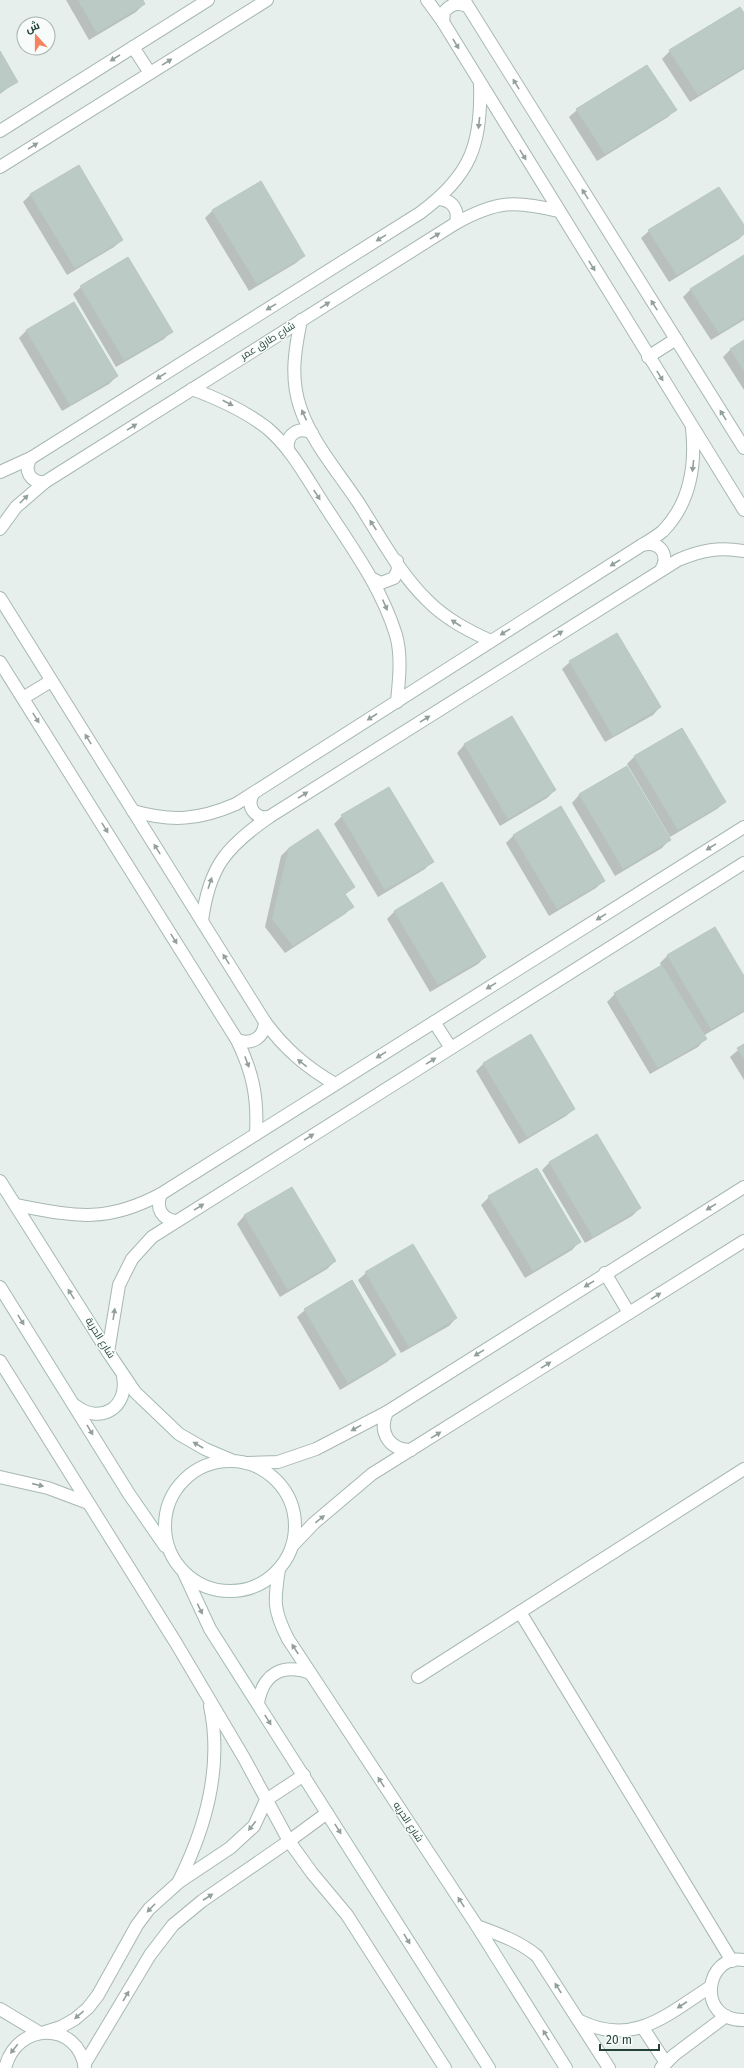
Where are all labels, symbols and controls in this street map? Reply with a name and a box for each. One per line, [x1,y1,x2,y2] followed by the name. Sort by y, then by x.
[16,16,56,56] north arrow
[24,19,42,36] text: ش
[452,39,460,49] one-way arrow
[110,54,121,62] one-way arrow
[161,59,173,66] one-way arrow
[512,79,520,89] one-way arrow
[476,117,483,129] one-way arrow
[27,143,39,150] one-way arrow
[520,149,527,161] one-way arrow
[581,189,589,199] one-way arrow
[430,232,440,240] one-way arrow
[375,234,386,241] one-way arrow
[588,261,596,271] one-way arrow
[650,299,658,310] one-way arrow
[319,302,331,309] one-way arrow
[266,303,276,311] one-way arrow
[238,319,297,363] street label: شارع طارق عمر
[657,370,664,382] one-way arrow
[155,373,167,380] one-way arrow
[222,400,234,406] one-way arrow
[301,409,307,421] one-way arrow
[720,409,727,421] one-way arrow
[126,423,138,430] one-way arrow
[690,460,696,472] one-way arrow
[313,490,321,500] one-way arrow
[19,494,29,504] one-way arrow
[369,520,377,530] one-way arrow
[609,559,621,566] one-way arrow
[382,600,388,611] one-way arrow
[451,619,461,627] one-way arrow
[500,628,510,636] one-way arrow
[552,631,564,638] one-way arrow
[32,712,39,724] one-way arrow
[366,714,378,721] one-way arrow
[419,715,430,722] one-way arrow
[84,734,92,744] one-way arrow
[297,792,309,799] one-way arrow
[101,823,108,834] one-way arrow
[153,844,161,854] one-way arrow
[705,844,717,851] one-way arrow
[207,876,213,888] one-way arrow
[596,913,606,921] one-way arrow
[170,934,178,944] one-way arrow
[222,954,230,964] one-way arrow
[486,982,496,990] one-way arrow
[375,1052,387,1059] one-way arrow
[245,1057,251,1069] one-way arrow
[425,1057,437,1064] one-way arrow
[297,1059,308,1067] one-way arrow
[303,1134,315,1141] one-way arrow
[193,1203,205,1210] one-way arrow
[705,1204,717,1211] one-way arrow
[584,1280,594,1288] one-way arrow
[68,1288,75,1300] one-way arrow
[650,1293,662,1300] one-way arrow
[111,1308,117,1320] one-way arrow
[17,1315,25,1325] one-way arrow
[83,1315,117,1361] street label: شارع الحرية
[473,1350,485,1357] one-way arrow
[540,1362,552,1369] one-way arrow
[86,1425,94,1435] one-way arrow
[350,1425,362,1432] one-way arrow
[430,1431,442,1438] one-way arrow
[192,1442,204,1449] one-way arrow
[32,1482,44,1488] one-way arrow
[314,1515,325,1523] one-way arrow
[197,1603,203,1615] one-way arrow
[291,1644,298,1655] one-way arrow
[264,1714,272,1725] one-way arrow
[378,1776,385,1787] one-way arrow
[391,1800,425,1844] street label: شارع الحريه
[247,1821,256,1832] one-way arrow
[334,1824,341,1835] one-way arrow
[203,1893,213,1901] one-way arrow
[457,1897,465,1907] one-way arrow
[146,1903,156,1913] one-way arrow
[404,1933,411,1945] one-way arrow
[555,1982,562,1994] one-way arrow
[122,1990,129,2002] one-way arrow
[676,2001,688,2008] one-way arrow
[74,2011,85,2020] one-way arrow
[600,2026,659,2052] scale bar
[542,2029,549,2041] one-way arrow
[606,2033,632,2047] text: 20 m
[9,2043,18,2054] one-way arrow

